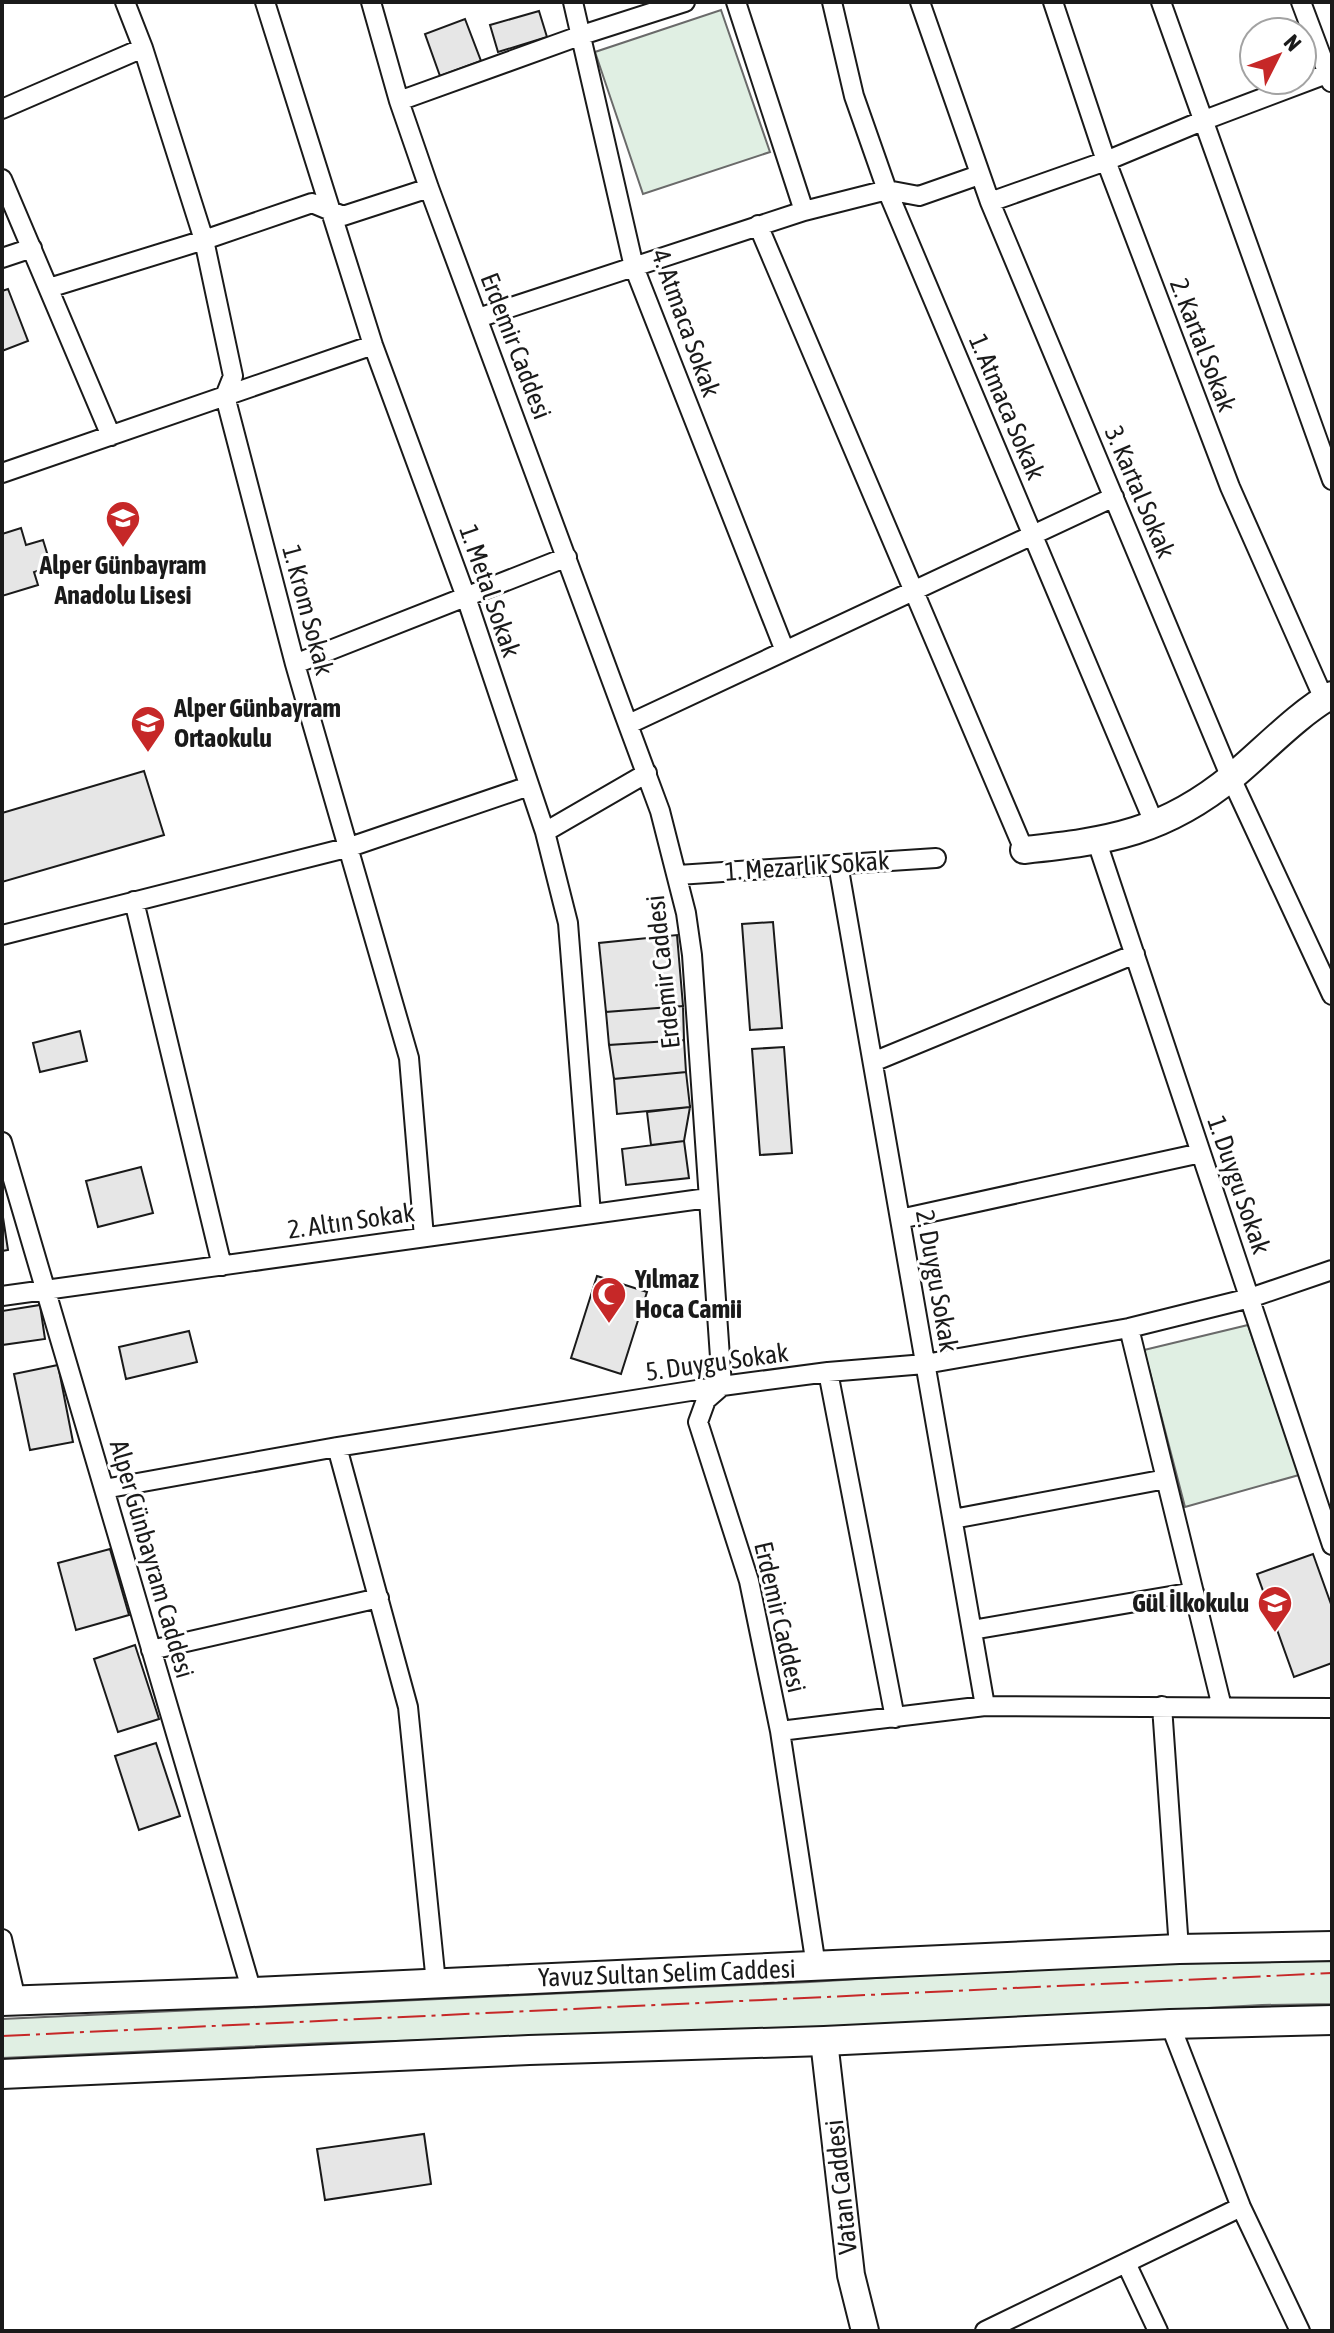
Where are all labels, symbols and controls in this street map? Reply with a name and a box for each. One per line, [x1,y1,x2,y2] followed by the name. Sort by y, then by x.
[1238,16,1318,96] north arrow
[1279,29,1307,56] text: N
[645,245,727,401] street label: 4. Atmaca Sokak
[474,269,558,423] street label: Erdemir Caddesi
[1164,274,1242,416] street label: 2. Kartal Sokak
[963,330,1051,484] street label: 1. Atmaca Sokak
[1099,422,1181,562] street label: 3. Kartal Sokak
[104,499,142,549] school or university icon: Alper Günbayram Anadolu Lisesi
[453,521,527,661] street label: 1. Metal Sokak
[276,542,340,678] street label: 1. Krom Sokak
[38,550,207,610] place label: Alper Günbayram Anadolu Lisesi
[173,693,341,753] place label: Alper Günbayram Ortaokulu
[129,704,167,754] school or university icon: Alper Günbayram Ortaokulu
[724,845,890,887] street label: 1. Mezarlık Sokak
[640,894,686,1050] street label: Erdemir Caddesi
[1201,1112,1277,1258] street label: 1. Duygu Sokak
[286,1197,416,1245] street label: 2. Altın Sokak
[910,1208,964,1354] street label: 2. Duygu Sokak
[634,1264,742,1324] place label: Yılmaz Hoca Camii
[590,1275,628,1325] mosque icon: Yılmaz Hoca Camii
[644,1337,790,1387] street label: 5. Duygu Sokak
[104,1437,200,1681] street label: Alper Günbayram Caddesi
[748,1538,812,1696] street label: Erdemir Caddesi
[1256,1584,1294,1634] school or university icon: Gül İlkokulu
[1132,1588,1249,1618] place label: Gül İlkokulu
[538,1954,796,1992] street label: Yavuz Sultan Selim Caddesi
[819,2118,863,2256] street label: Vatan Caddesi

